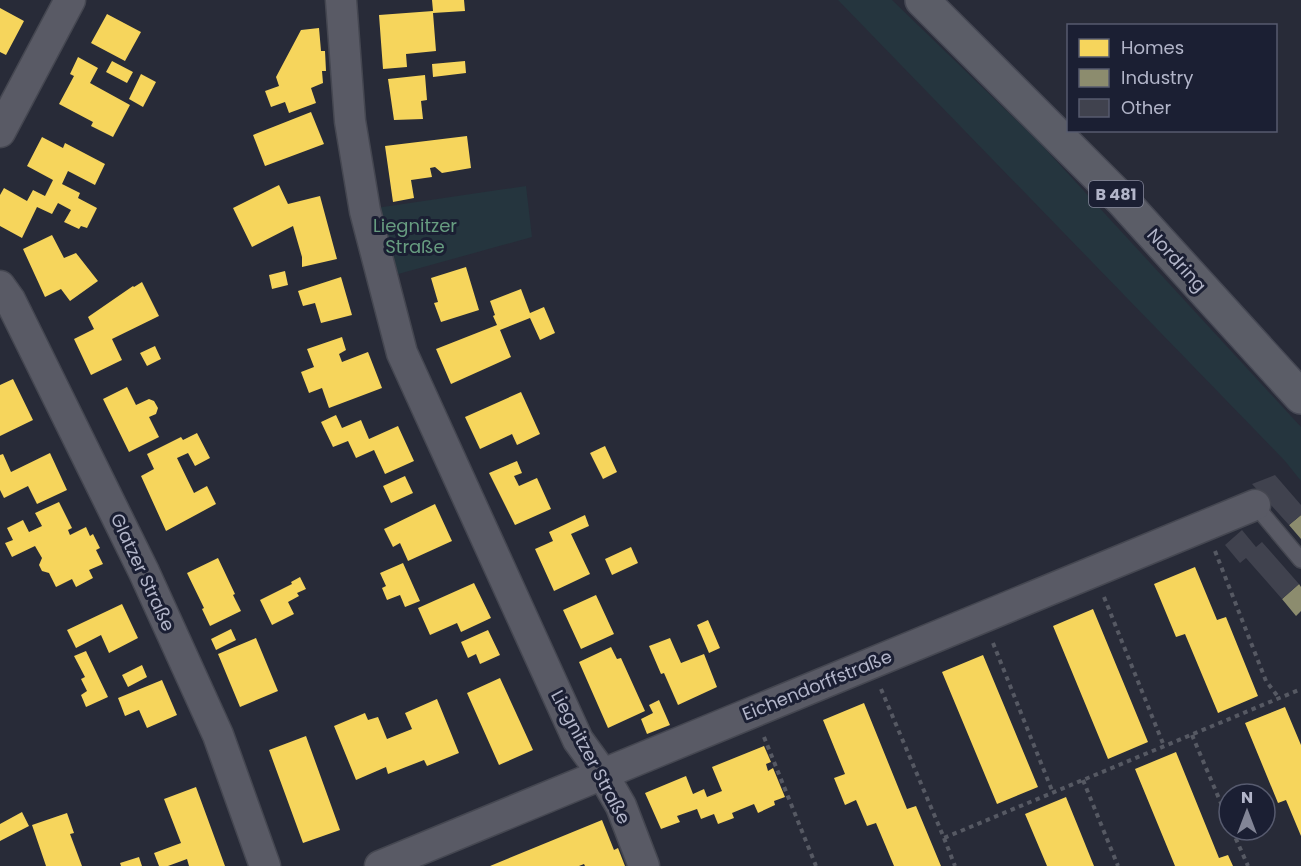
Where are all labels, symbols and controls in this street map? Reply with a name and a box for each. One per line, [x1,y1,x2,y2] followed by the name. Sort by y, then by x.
[1067,24,1277,132] legend
[1121,35,1184,60] text: Homes
[1121,65,1193,90] text: Industry
[1121,95,1171,120] text: Other
[1089,181,1143,207] road number: B 481
[373,213,457,259] park label: Liegnitzer Straße
[1142,223,1212,297] street label: Nordring
[105,509,181,635] street label: Glatzer Straße
[738,644,896,726] street label: Eichendorffstraße
[545,686,637,828] street label: Liegnitzer Straße
[1217,782,1277,842] north arrow
[1241,786,1253,809] text: N

